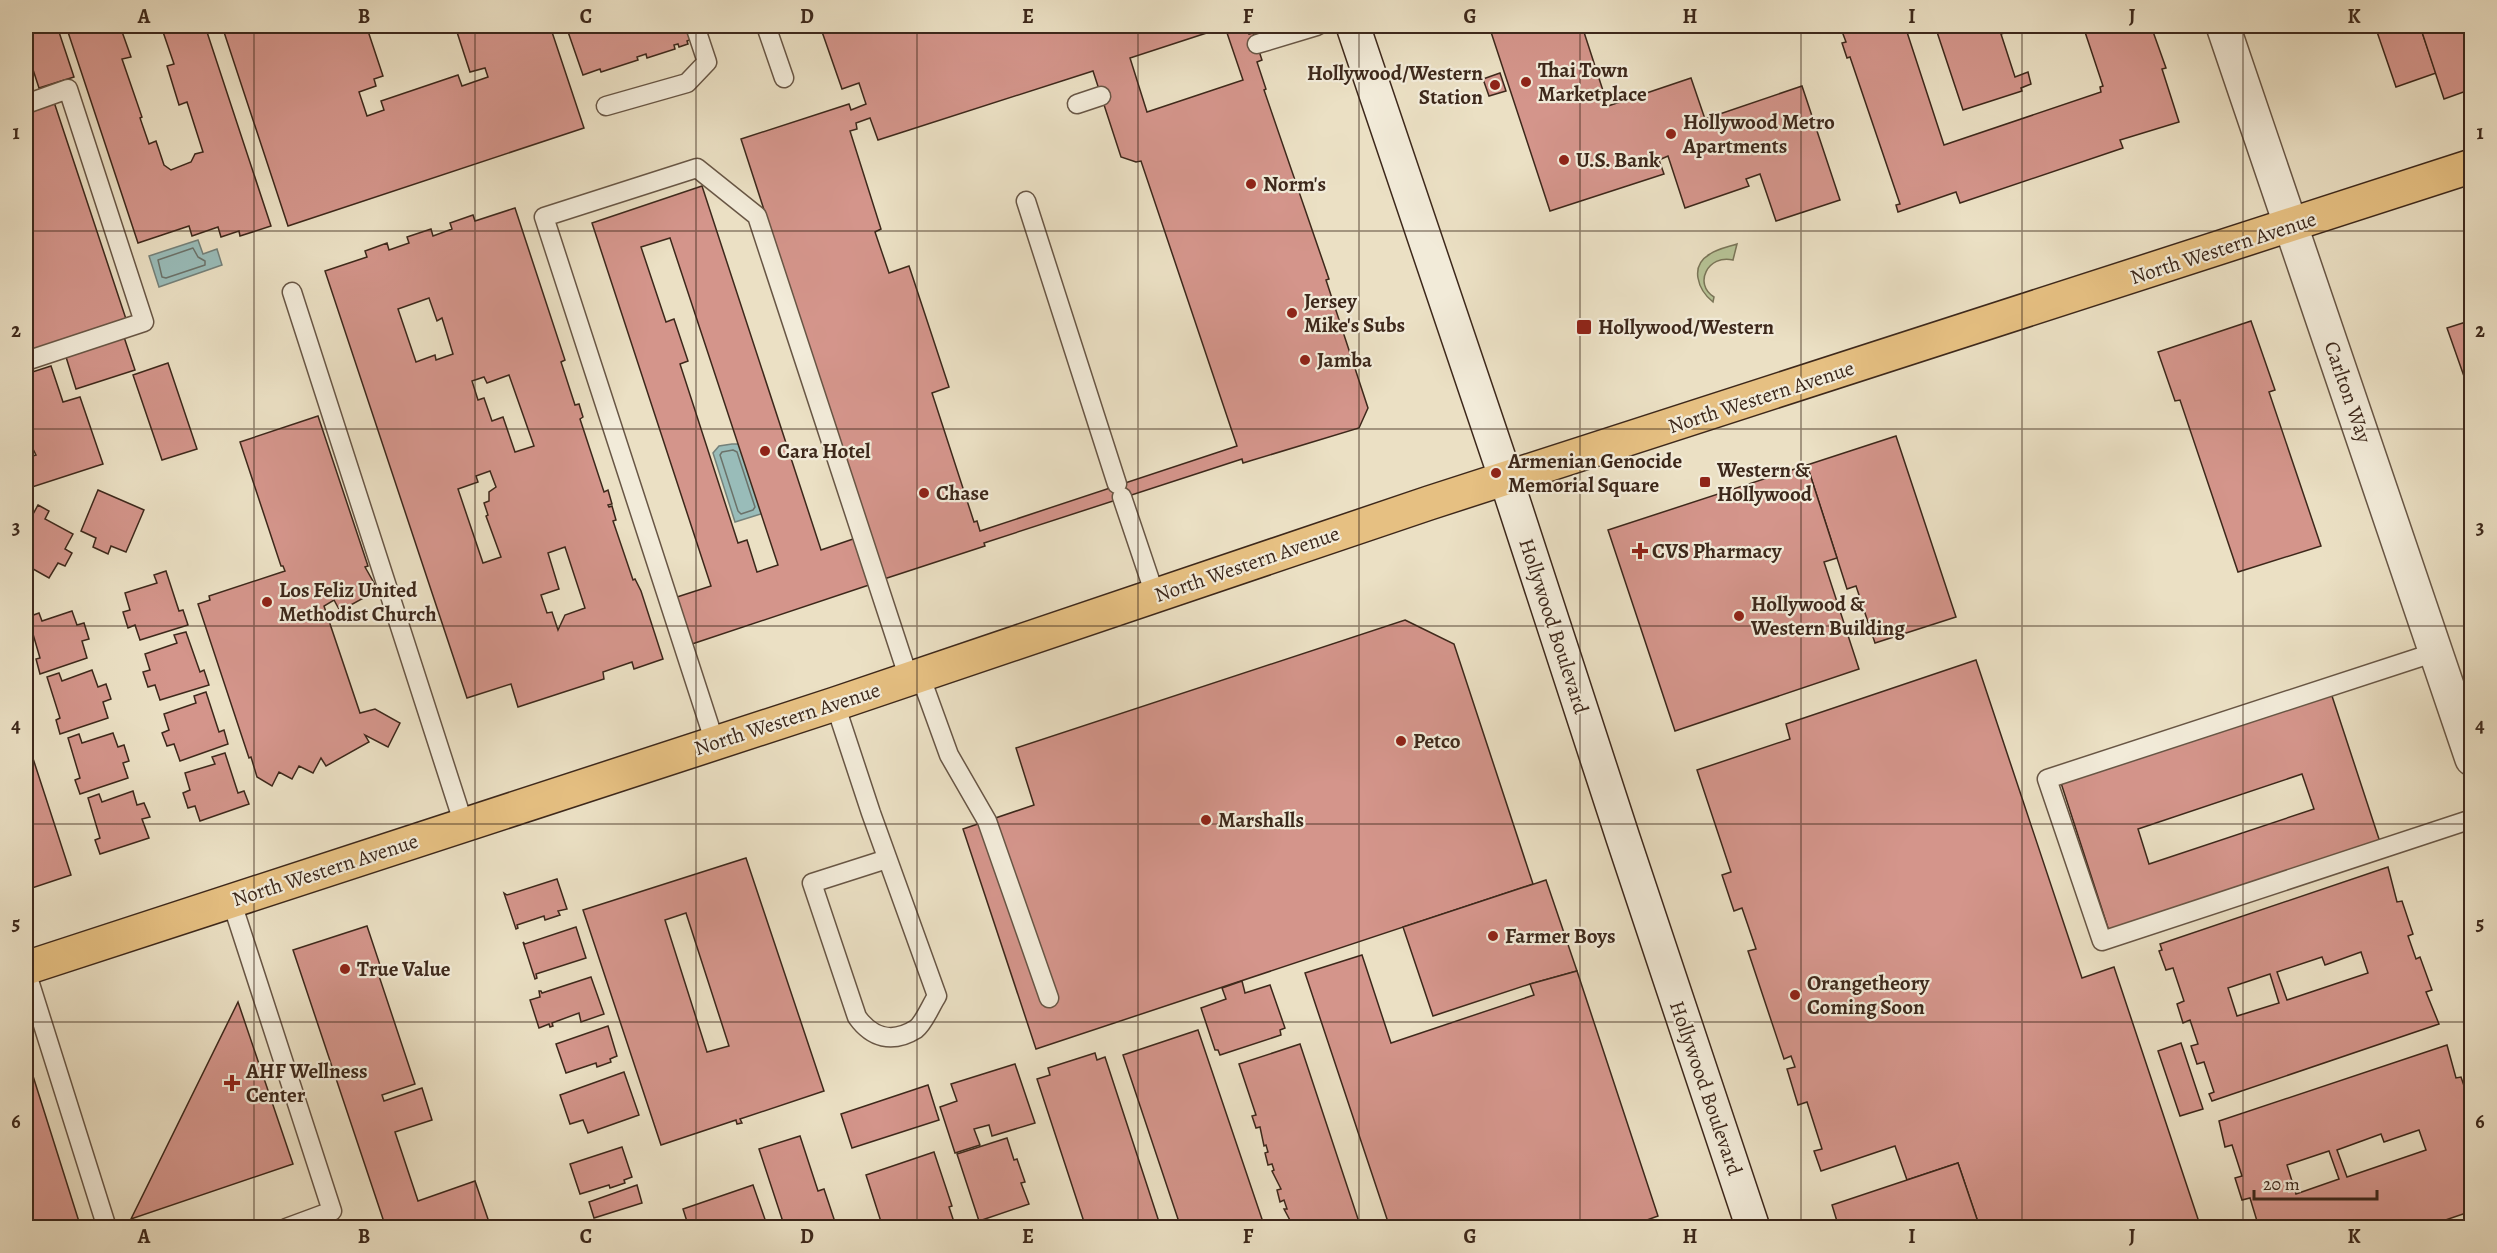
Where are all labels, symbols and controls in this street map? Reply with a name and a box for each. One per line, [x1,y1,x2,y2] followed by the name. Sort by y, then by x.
[137,3,151,30] text: A
[358,3,370,30] text: B
[580,3,592,30] text: C
[800,3,814,30] text: D
[1022,3,1034,30] text: E
[1243,3,1254,30] text: F
[1463,3,1477,30] text: G
[1683,3,1698,30] text: H
[1908,3,1916,30] text: I
[2129,3,2136,30] text: J
[2347,3,2361,30] text: K
[1538,56,1647,108] place label: Thai Town Marketplace
[1307,59,1483,111] place label: Hollywood/Western Station
[1519,75,1533,89] marker: Thai Town Marketplace
[1488,78,1502,92] marker: Hollywood/Western Station
[1682,108,1835,160] place label: Hollywood Metro Apartments
[12,119,20,146] text: 1
[2476,119,2484,146] text: 1
[1664,127,1678,141] marker: Hollywood Metro Apartments
[1576,146,1660,174] place label: U.S. Bank
[1557,153,1571,167] marker: U.S. Bank
[1263,170,1326,198] place label: Norm's
[1244,177,1258,191] marker: Norm's
[2126,205,2320,291] street label: North Western Avenue
[1304,287,1405,339] place label: Jersey Mike's Subs
[1285,306,1299,320] marker: Jersey Mike's Subs
[1598,313,1774,341] place label: Hollywood/Western
[11,317,21,344] text: 2
[2475,317,2485,344] text: 2
[1575,318,1593,336] marker: Hollywood/Western
[2318,337,2379,447] street label: Carlton Way
[1317,346,1373,374] place label: Jamba
[1298,353,1312,367] marker: Jamba
[1664,354,1858,440] street label: North Western Avenue
[777,437,871,465] place label: Cara Hotel
[758,444,772,458] marker: Cara Hotel
[1507,447,1682,499] place label: Armenian Genocide Memorial Square
[1716,456,1813,508] place label: Western & Hollywood
[1489,466,1503,480] marker: Armenian Genocide Memorial Square
[1698,475,1712,489] marker: Western & Hollywood
[936,479,989,507] place label: Chase
[917,486,931,500] marker: Chase
[12,514,20,541] text: 3
[2476,514,2484,541] text: 3
[1151,519,1343,609] street label: North Western Avenue
[1512,535,1596,718] street label: Hollywood Boulevard
[1652,537,1783,565] place label: CVS Pharmacy
[1633,544,1647,558] marker: CVS Pharmacy
[279,576,437,628] place label: Los Feliz United Methodist Church
[1750,590,1905,642] place label: Hollywood & Western Building
[260,595,274,609] marker: Los Feliz United Methodist Church
[1732,609,1746,623] marker: Hollywood & Western Building
[690,676,884,762] street label: North Western Avenue
[11,712,21,739] text: 4
[2475,712,2485,739] text: 4
[1413,727,1461,755] place label: Petco
[1394,734,1408,748] marker: Petco
[1218,806,1304,834] place label: Marshalls
[1199,813,1213,827] marker: Marshalls
[228,827,422,913] street label: North Western Avenue
[12,910,20,937] text: 5
[2476,910,2484,937] text: 5
[1505,922,1616,950] place label: Farmer Boys
[1486,929,1500,943] marker: Farmer Boys
[357,955,451,983] place label: True Value
[338,962,352,976] marker: True Value
[1807,969,1931,1021] place label: Orangetheory Coming Soon
[1788,988,1802,1002] marker: Orangetheory Coming Soon
[1663,997,1749,1180] street label: Hollywood Boulevard
[245,1057,368,1109] place label: AHF Wellness Center
[223,1074,241,1092] marker: AHF Wellness Center
[11,1108,21,1135] text: 6
[2475,1108,2485,1135] text: 6
[2254,1163,2377,1201] scale bar
[2263,1172,2300,1196] text: 20 m
[137,1223,151,1250] text: A
[358,1223,370,1250] text: B
[580,1223,592,1250] text: C
[800,1223,814,1250] text: D
[1022,1223,1034,1250] text: E
[1243,1223,1254,1250] text: F
[1463,1223,1477,1250] text: G
[1683,1223,1698,1250] text: H
[1908,1223,1916,1250] text: I
[2129,1223,2136,1250] text: J
[2347,1223,2361,1250] text: K

